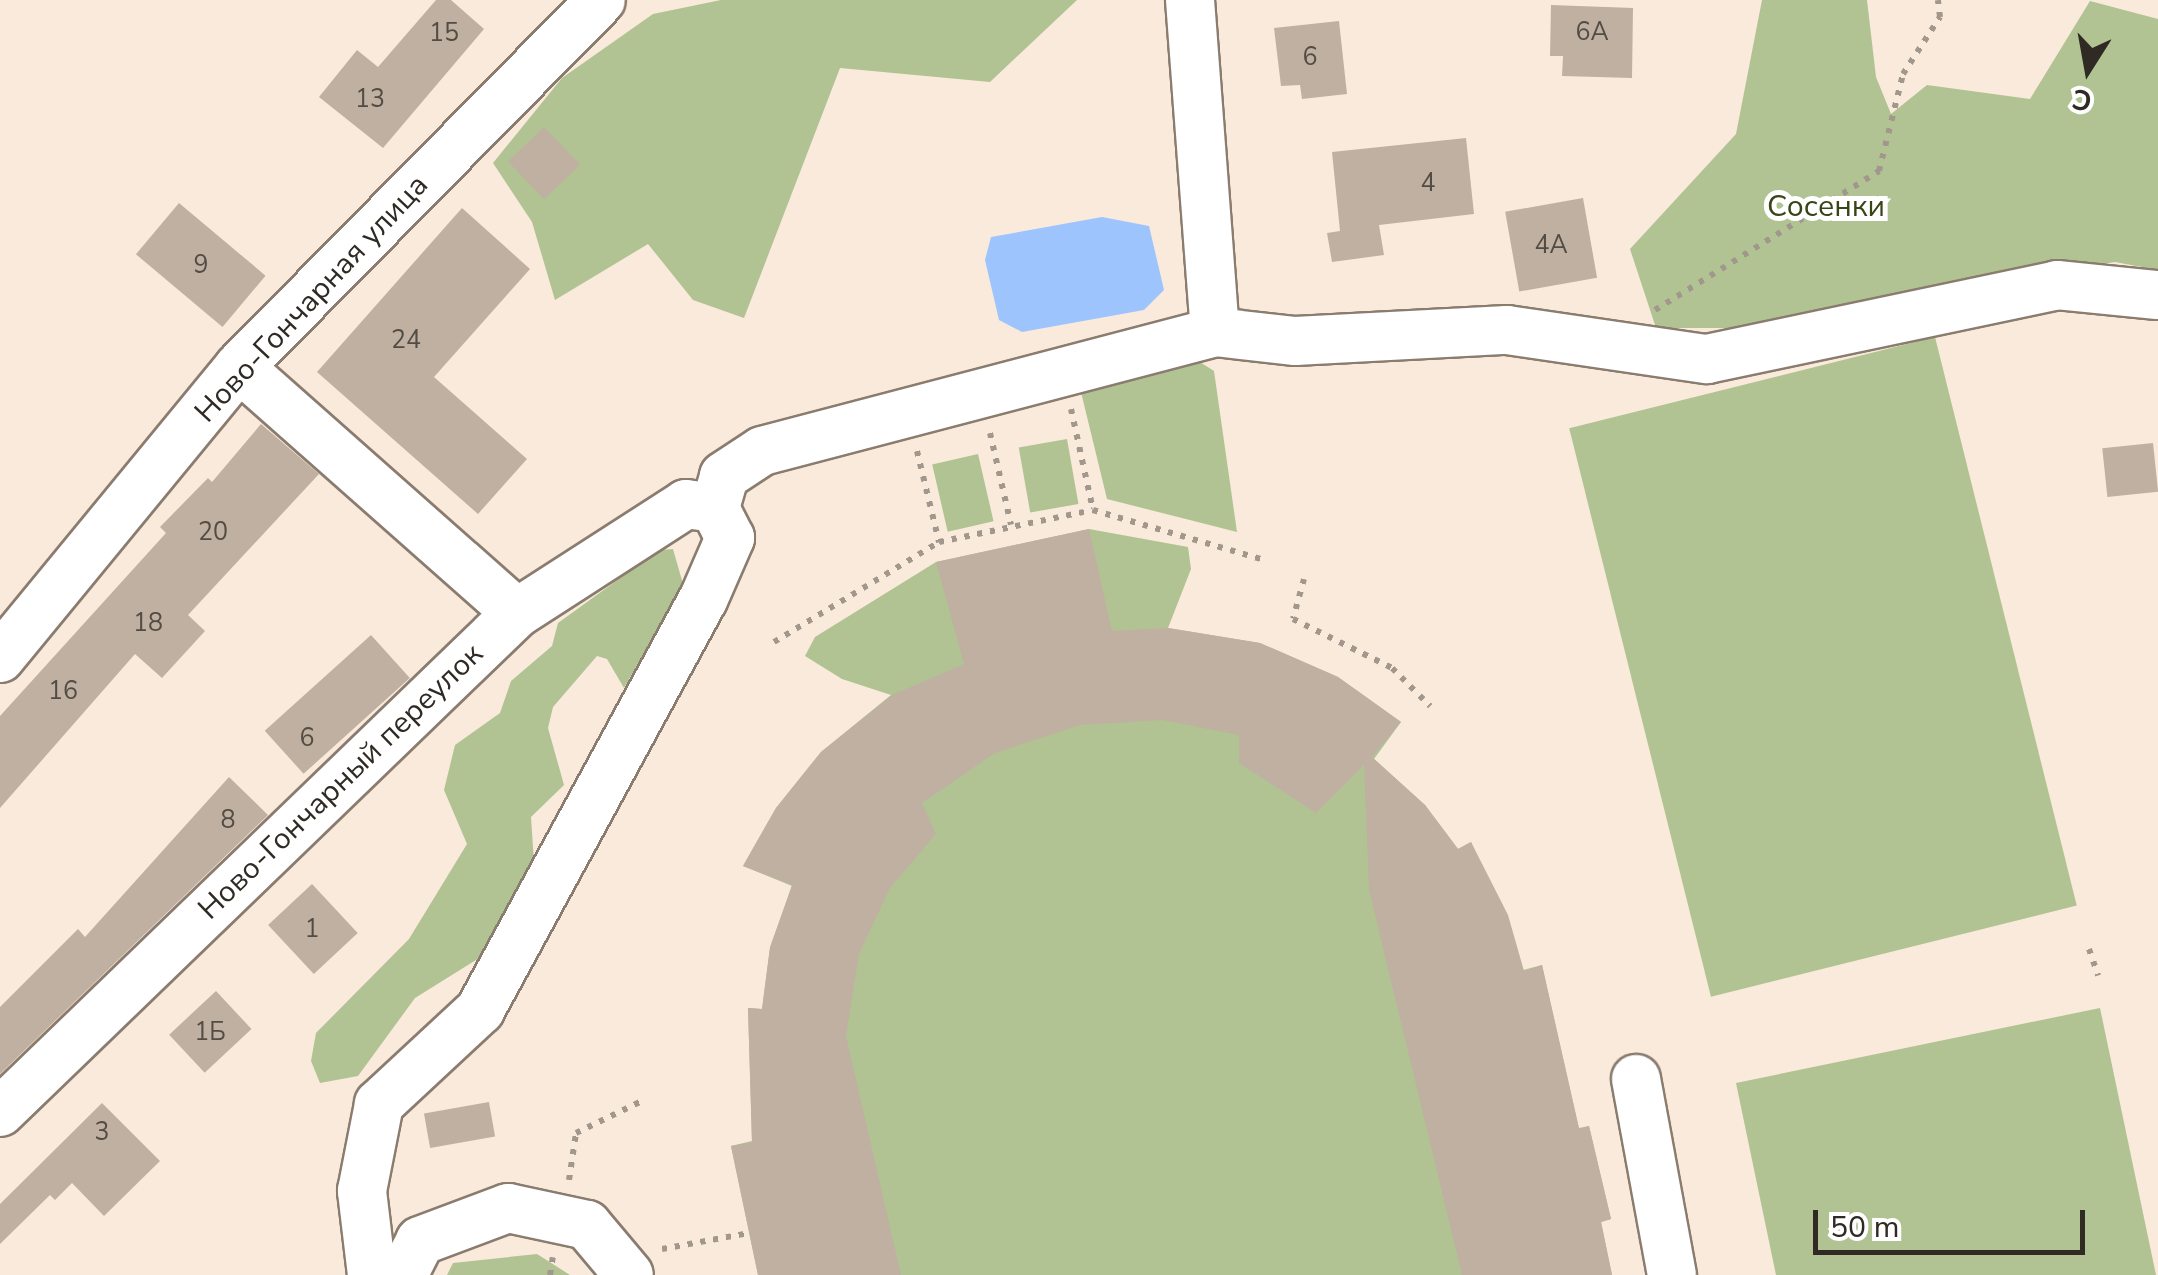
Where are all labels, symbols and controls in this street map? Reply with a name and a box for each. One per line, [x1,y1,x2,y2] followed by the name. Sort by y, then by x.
[1575,17,1609,47] house number: 6А
[429,18,459,48] house number: 15
[2038,20,2138,120] north arrow
[1303,42,1317,72] house number: 6
[2069,79,2095,120] text: С
[355,84,385,114] house number: 13
[188,168,436,430] street label: Ново-Гончарная улица
[1421,168,1435,198] house number: 4
[1767,189,1885,225] park label: Сосенки
[1534,230,1568,260] house number: 4А
[194,250,208,280] house number: 9
[391,325,421,355] house number: 24
[198,517,228,547] house number: 20
[133,608,163,638] house number: 18
[191,637,491,927] street label: Ново-Гончарный переулок
[48,676,78,706] house number: 16
[300,723,314,753] house number: 6
[221,805,235,835] house number: 8
[305,914,319,944] house number: 1
[194,1017,226,1047] house number: 1Б
[95,1117,109,1147] house number: 3
[1818,1190,2090,1252] scale bar
[1830,1207,1899,1248] text: 50 m

